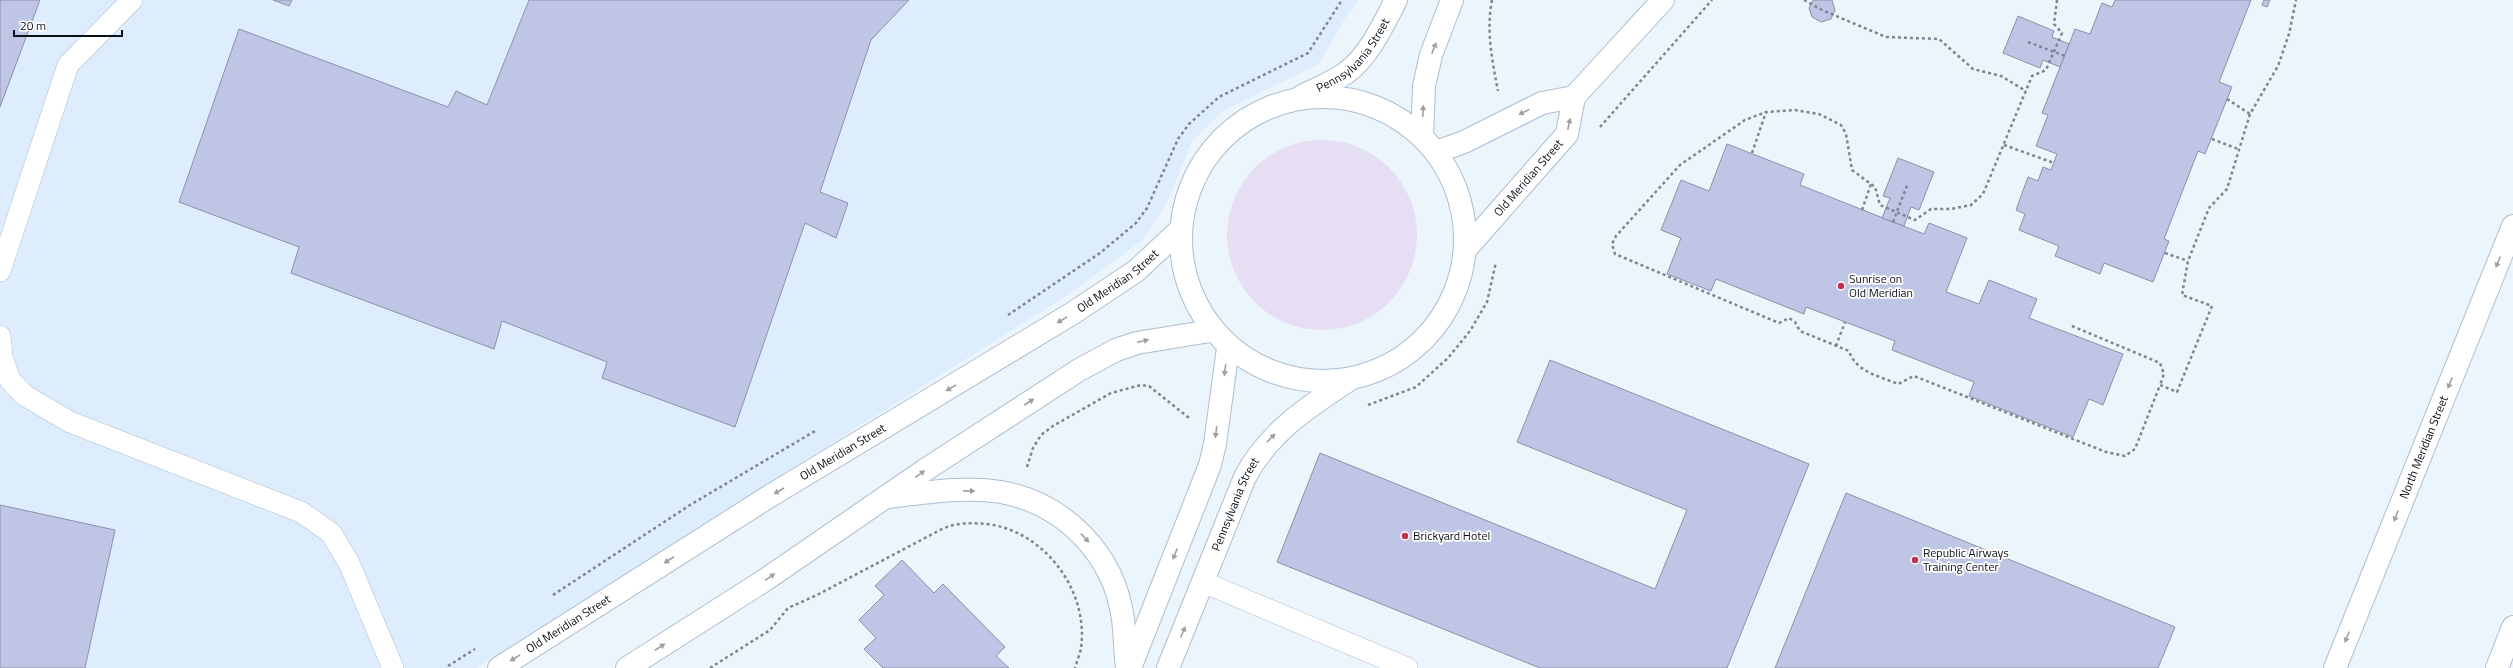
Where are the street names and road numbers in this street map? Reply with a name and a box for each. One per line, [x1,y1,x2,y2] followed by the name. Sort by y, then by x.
[1313,14,1394,97] street label: Pennsylvania Street
[1489,134,1568,221] street label: Old Meridian Street
[1073,244,1163,317] street label: Old Meridian Street
[2394,392,2453,502] street label: North Meridian Street
[796,418,890,485] street label: Old Meridian Street
[1206,453,1264,554] street label: Pennsylvania Street
[522,589,615,658] street label: Old Meridian Street

